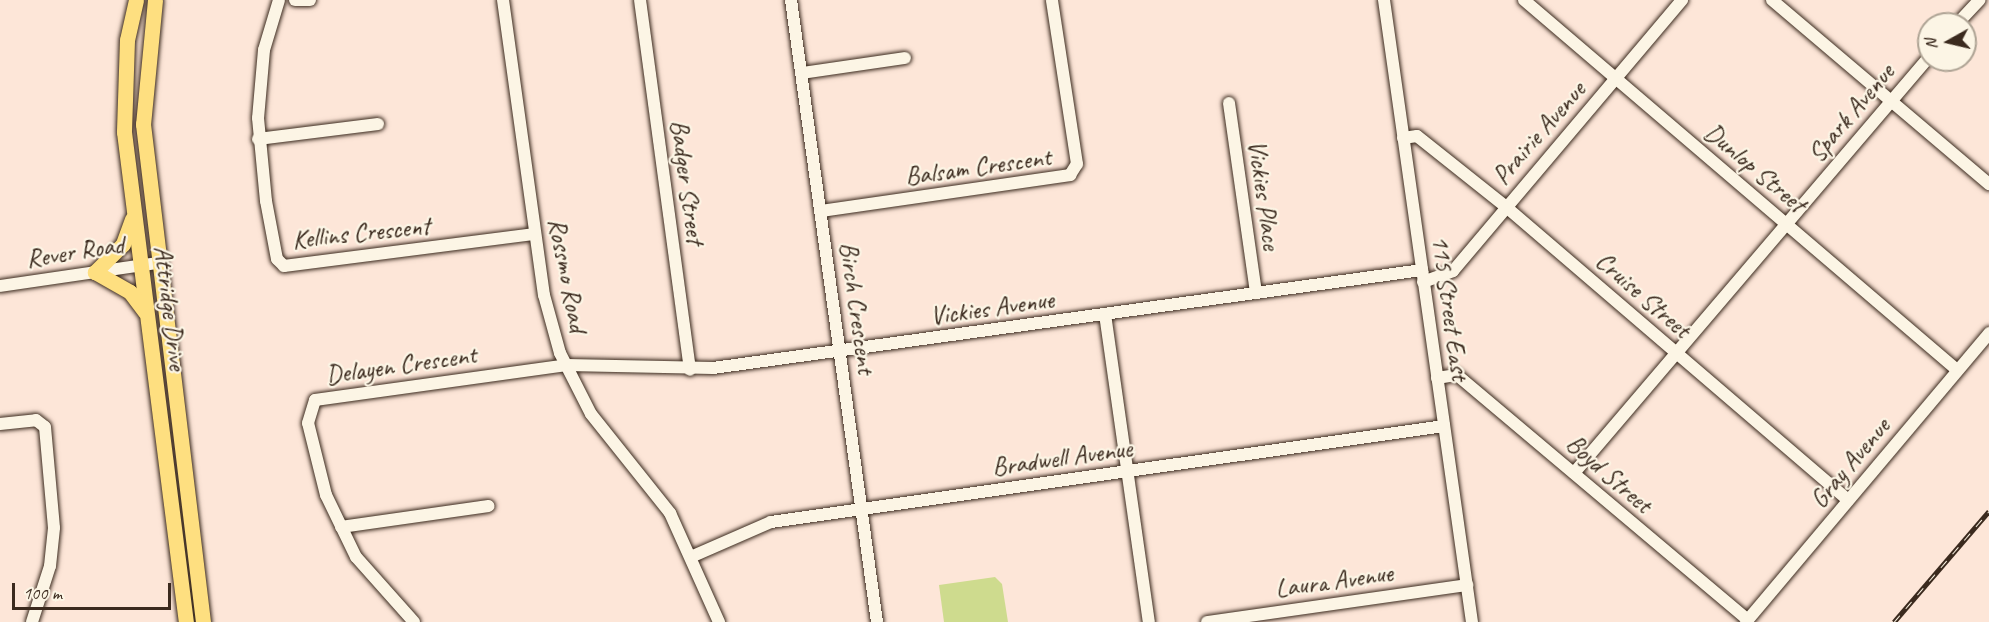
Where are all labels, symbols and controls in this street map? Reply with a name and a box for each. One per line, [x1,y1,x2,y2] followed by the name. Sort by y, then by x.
[1917,12,1977,72] north arrow
[1921,38,1942,51] text: N
[1801,58,1901,168] street label: Spark Avenue
[1486,75,1592,191] street label: Prairie Avenue
[1698,117,1812,219] street label: Dunlop Street
[663,118,711,246] street label: Badger Street
[1241,138,1287,252] street label: Vickies Place
[903,141,1053,193] street label: Balsam Crescent
[290,210,432,256] street label: Kellins Crescent
[541,216,593,334] street label: Rossmo Road
[24,229,126,275] street label: Rever Road
[1424,233,1476,383] street label: 115 Street East
[832,240,882,376] street label: Birch Crescent
[147,244,193,372] street label: Attridge Drive
[1589,245,1697,345] street label: Cruise Street
[928,284,1056,332] street label: Vickies Avenue
[324,339,478,391] street label: Delayen Crescent
[1803,412,1897,514] street label: Gray Avenue
[1559,428,1659,520] street label: Boyd Street
[990,433,1134,483] street label: Bradwell Avenue
[1273,557,1395,605] street label: Laura Avenue
[15,571,174,609] scale bar
[23,582,62,604] text: 100 m

